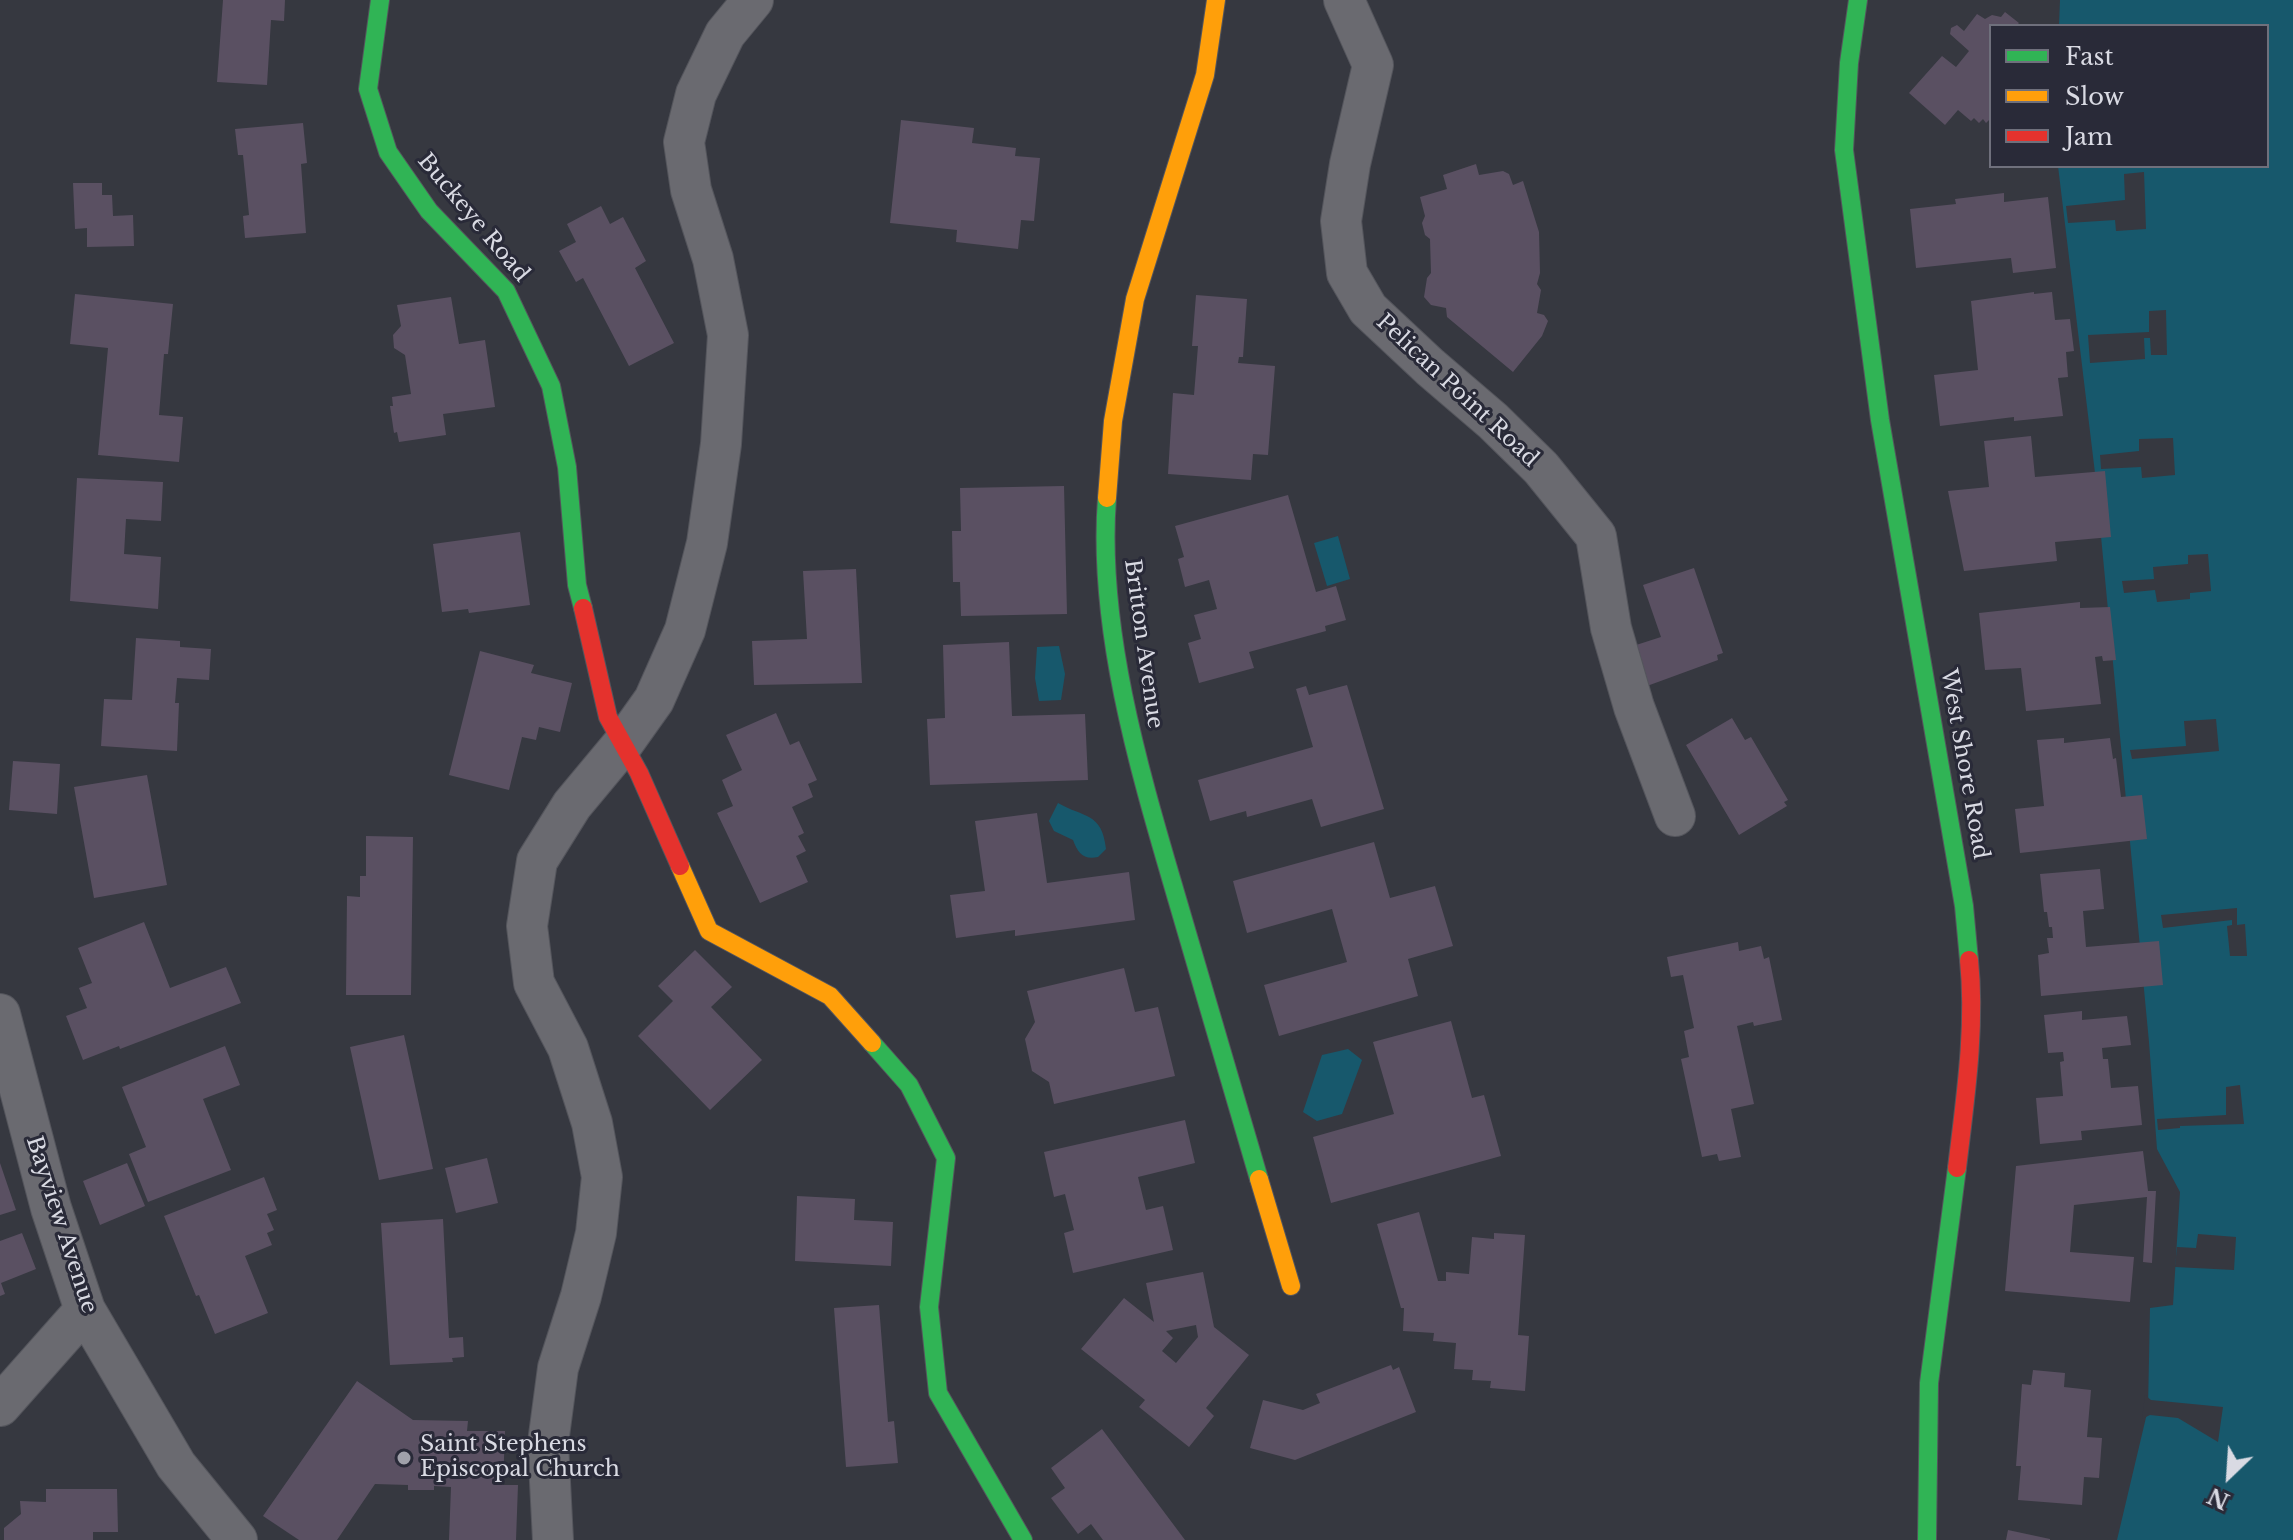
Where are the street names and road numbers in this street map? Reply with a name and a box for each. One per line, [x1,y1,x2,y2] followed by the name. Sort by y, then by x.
[412,148,534,288] street label: Buckeye Road
[1371,309,1543,473] street label: Pelican Point Road
[1118,557,1168,731] street label: Britton Avenue
[1934,667,1994,861] street label: West Shore Road
[20,1133,102,1317] street label: Bayview Avenue

